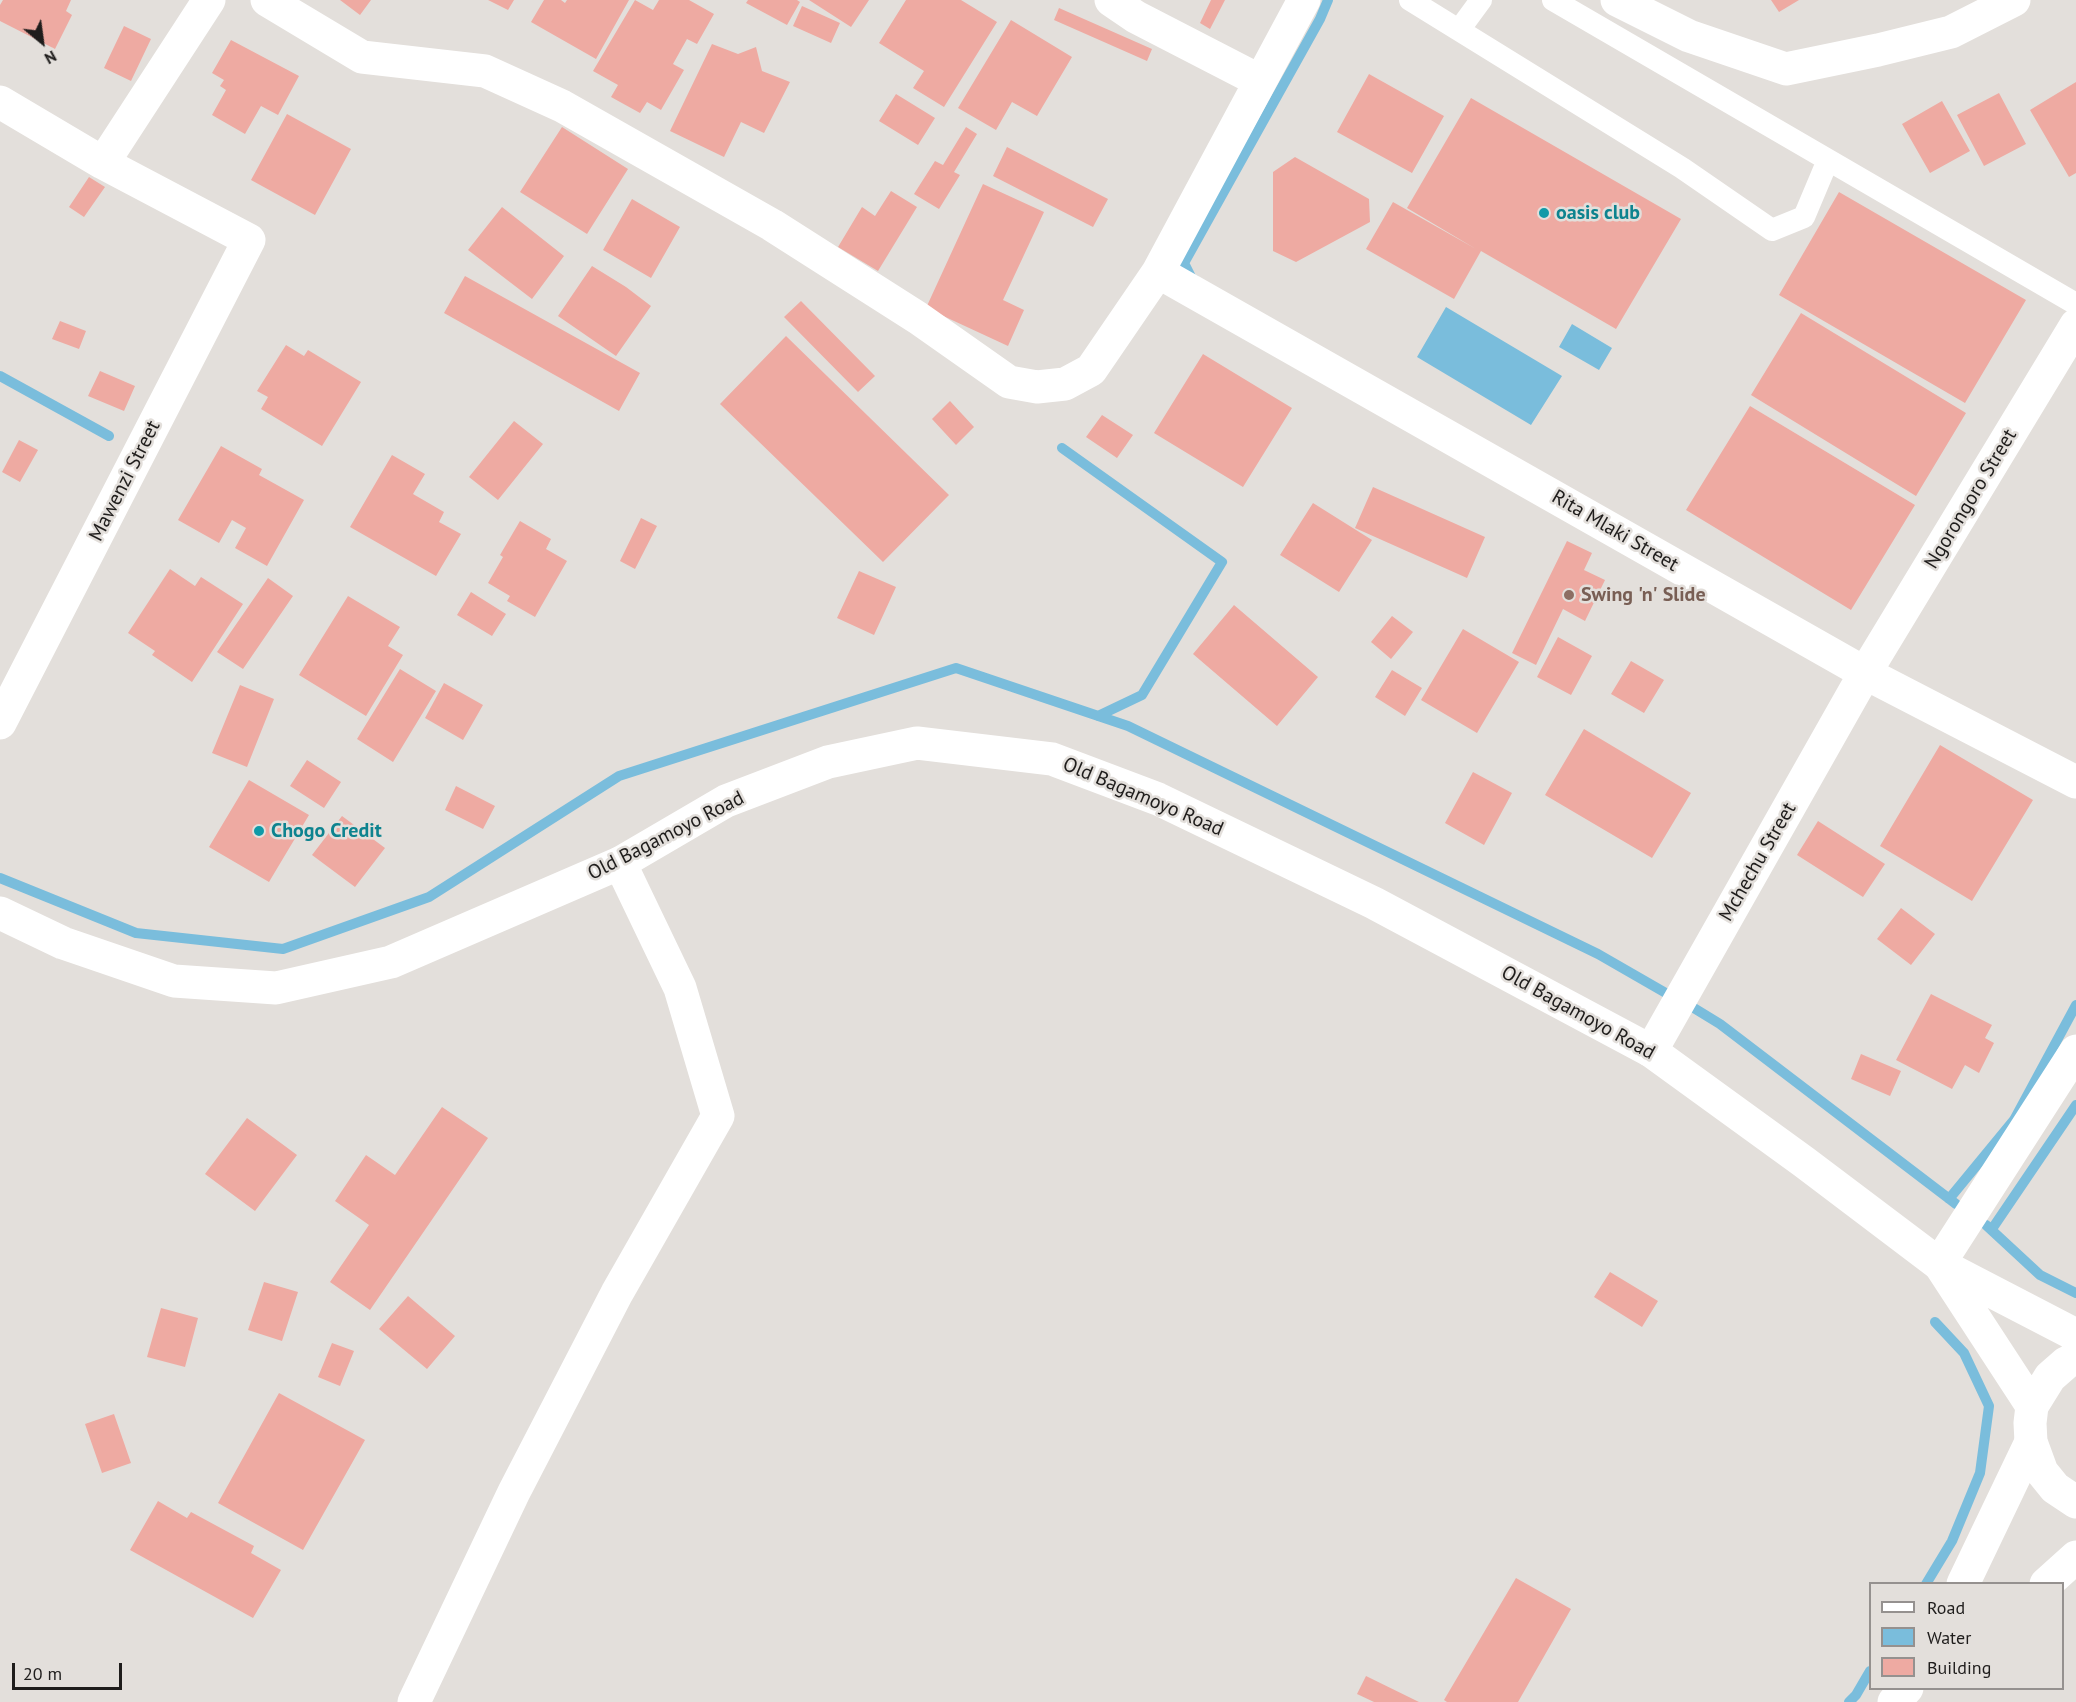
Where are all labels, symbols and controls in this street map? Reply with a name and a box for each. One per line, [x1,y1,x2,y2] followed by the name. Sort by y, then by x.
[12,12,72,72] north arrow
[41,46,60,69] text: N
[1556,201,1640,225] place label: oasis club
[1537,206,1551,220] marker: oasis club
[84,417,166,545] street label: Mawenzi Street
[1920,425,2022,573] street label: Ngorongoro Street
[1547,485,1683,577] street label: Rita Mlaki Street
[1581,583,1706,607] place label: Swing 'n' Slide
[1562,588,1576,602] marker: Swing 'n' Slide
[1059,752,1227,842] street label: Old Bagamoyo Road
[584,786,748,886] street label: Old Bagamoyo Road
[1714,798,1802,926] street label: Mchechu Street
[271,819,382,843] place label: Chogo Credit
[252,824,266,838] marker: Chogo Credit
[1497,961,1659,1065] street label: Old Bagamoyo Road
[1869,1582,2064,1690] legend
[1927,1596,1965,1619] text: Road
[1927,1626,1971,1649] text: Water
[15,1651,124,1689] scale bar
[1927,1656,1991,1679] text: Building
[23,1662,62,1685] text: 20 m

